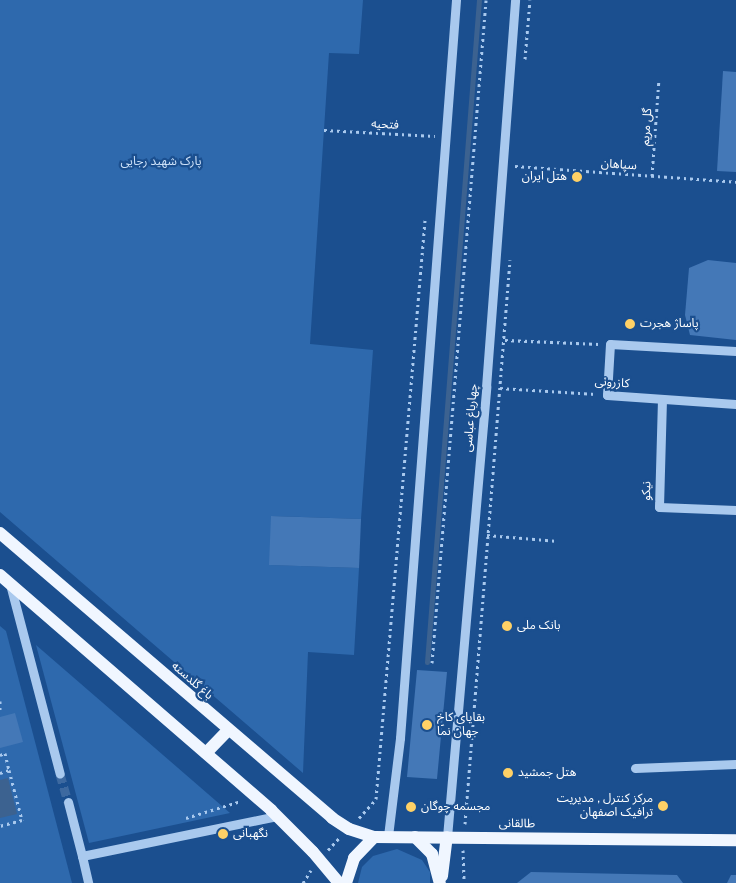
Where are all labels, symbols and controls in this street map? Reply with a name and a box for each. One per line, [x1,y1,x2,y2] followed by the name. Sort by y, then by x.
[638,108,656,146] street label: گل مریم
[371,117,399,133] street label: فتحیه
[121,155,201,169] park label: پارک شهید رجایی
[601,157,637,173] street label: سپاهان
[522,170,567,184] place label: هتل ایران
[571,171,583,183] marker: هتل ایران
[640,317,699,331] place label: پاساژ هجرت
[624,318,636,330] marker: پاساژ هجرت
[594,375,630,391] street label: کازرونی
[461,383,481,453] street label: چهارباغ عباسی
[640,481,654,501] street label: نیکو
[517,619,560,633] place label: بانک ملی
[501,620,513,632] marker: بانک ملی
[168,659,216,703] street label: باغ گلدسته
[437,711,485,739] place label: بقایای کاخ جهان نما
[421,719,433,731] marker: بقایای کاخ جهان نما
[518,766,576,780] place label: هتل جمشید
[502,767,514,779] marker: هتل جمشید
[557,792,653,820] place label: مرکز کنترل , مدیریت ترافیک اصفهان
[421,800,490,814] place label: مجسمه چوگان
[657,800,669,812] marker: مرکز کنترل , مدیریت ترافیک اصفهان
[405,801,417,813] marker: مجسمه چوگان
[499,816,535,832] street label: طالقانی
[233,827,268,841] place label: نگهبانی
[217,828,229,840] marker: نگهبانی

